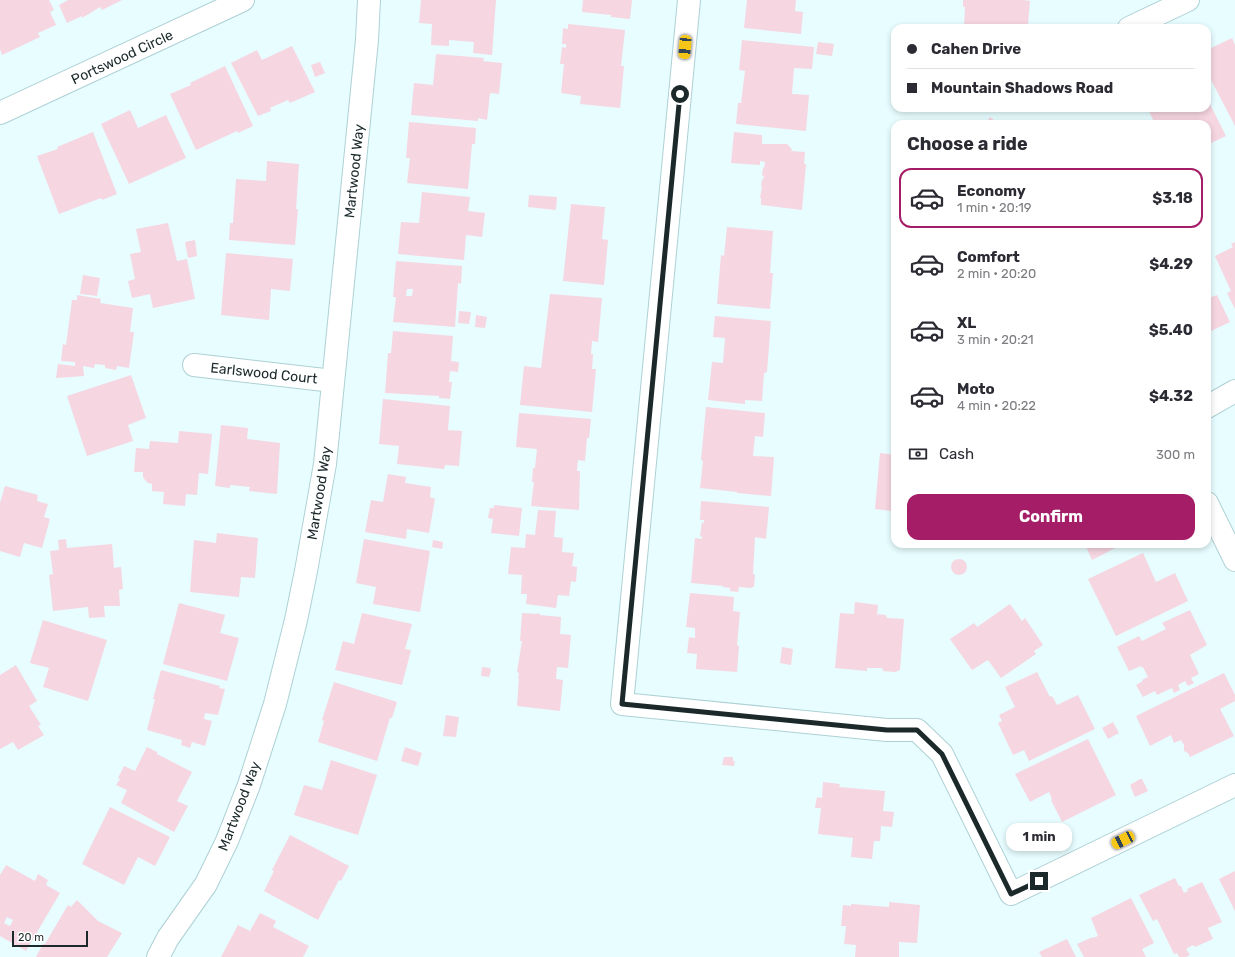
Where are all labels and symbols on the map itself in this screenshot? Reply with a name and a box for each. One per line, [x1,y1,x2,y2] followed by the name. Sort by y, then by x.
[69,26,176,88] street label: Portswood Circle
[678,35,692,59] car
[671,85,689,103] route start
[341,123,368,219] street label: Martwood Way
[210,359,319,388] street label: Earlswood Court
[304,445,335,541] street label: Martwood Way
[215,759,264,853] street label: Martwood Way
[1006,823,1072,851] callout: 1 min
[1110,829,1136,851] car
[1030,872,1048,890] route end
[12,929,88,948] scale bar

